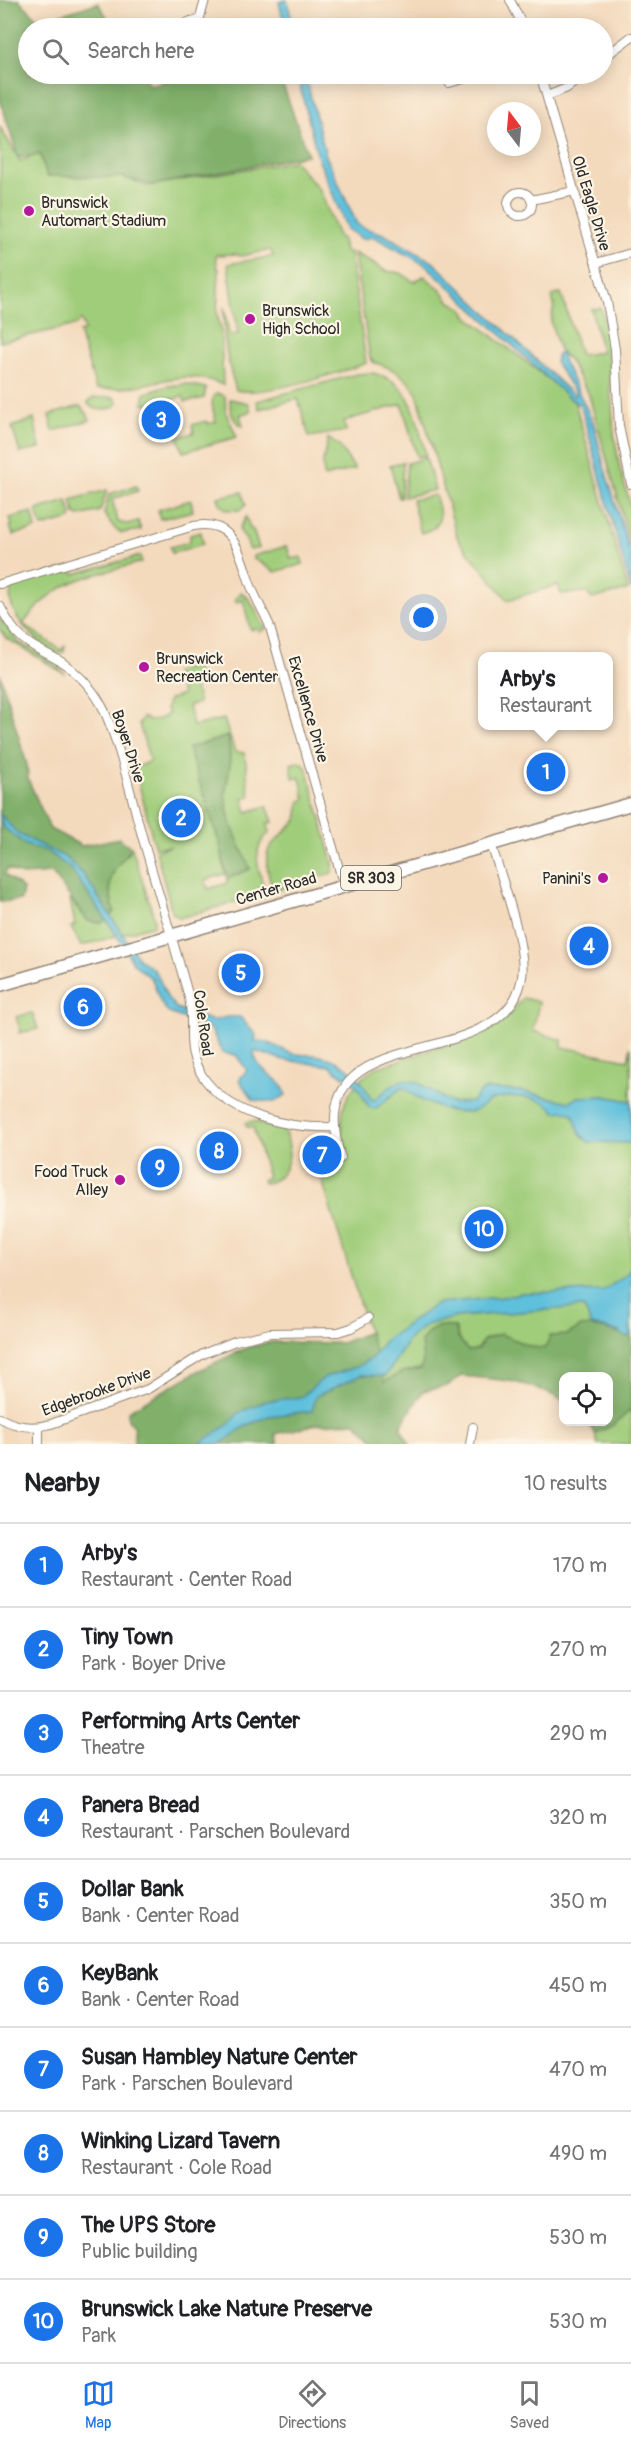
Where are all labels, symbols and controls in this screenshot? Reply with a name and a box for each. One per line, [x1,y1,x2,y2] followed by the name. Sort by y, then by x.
[18,18,613,84] search box
[39,35,72,68] icon: search
[87,37,194,65] text: Search here
[487,102,541,156] north arrow
[567,153,615,253] street label: Old Eagle Drive
[41,193,166,231] place label: Brunswick Automart Stadium
[22,204,36,218] marker: Brunswick Automart Stadium
[262,301,340,339] place label: Brunswick High School
[243,312,257,326] marker: Brunswick High School
[142,398,180,442] pin: 3
[409,603,438,632] your location
[156,649,278,687] place label: Brunswick Recreation Center
[478,652,613,730] popup
[283,654,333,765] street label: Excellence Drive
[137,660,151,674] marker: Brunswick Recreation Center
[499,665,555,693] text: Arby's
[499,693,592,718] text: Restaurant
[107,707,149,785] street label: Boyer Drive
[526,750,566,794] pin: 1
[162,796,201,840] pin: 2
[341,866,401,890] road number: SR 303
[234,868,319,910] street label: Center Road
[542,869,591,889] place label: Panini's
[596,871,610,885] marker: Panini's
[570,924,608,968] pin: 4
[222,950,260,996] pin: 5
[64,984,103,1030] pin: 6
[188,989,218,1058] street label: Cole Road
[200,1128,238,1174] pin: 8
[302,1132,342,1178] pin: 7
[140,1146,180,1190] pin: 9
[34,1162,108,1200] place label: Food Truck Alley
[113,1173,127,1187] marker: Food Truck Alley
[464,1206,504,1252] pin: 10
[39,1363,154,1421] street label: Edgebrooke Drive
[559,1372,613,1426] map controls
[559,1372,613,1426] button: locate
[24,1467,100,1499] text: Nearby
[524,1471,607,1496] text: 10 results
[81,1539,137,1567] text: Arby's
[40,1553,47,1578] text: 1
[553,1553,607,1578] text: 170 m
[81,1567,292,1592] text: Restaurant · Center Road
[81,1623,173,1651] text: Tiny Town
[38,1637,49,1662] text: 2
[549,1637,607,1662] text: 270 m
[81,1651,226,1676] text: Park · Boyer Drive
[81,1707,300,1735] text: Performing Arts Center
[38,1721,49,1746] text: 3
[550,1721,607,1746] text: 290 m
[81,1735,145,1760] text: Theatre
[81,1791,200,1819] text: Panera Bread
[38,1805,49,1830] text: 4
[549,1805,607,1830] text: 320 m
[81,1819,350,1844] text: Restaurant · Parschen Boulevard
[81,1875,184,1903] text: Dollar Bank
[38,1889,49,1914] text: 5
[549,1889,607,1914] text: 350 m
[81,1903,240,1928] text: Bank · Center Road
[81,1959,158,1987] text: KeyBank
[38,1973,49,1998] text: 6
[549,1973,607,1998] text: 450 m
[81,1987,240,2012] text: Bank · Center Road
[81,2043,357,2071] text: Susan Hambley Nature Center
[38,2057,49,2082] text: 7
[549,2057,607,2082] text: 470 m
[81,2071,293,2096] text: Park · Parschen Boulevard
[81,2127,280,2155] text: Winking Lizard Tavern
[38,2141,49,2166] text: 8
[549,2141,607,2166] text: 490 m
[81,2155,272,2180] text: Restaurant · Cole Road
[81,2211,215,2239] text: The UPS Store
[38,2225,49,2250] text: 9
[549,2225,607,2250] text: 530 m
[81,2239,197,2264] text: Public building
[81,2295,372,2323] text: Brunswick Lake Nature Preserve
[33,2309,54,2334] text: 10
[549,2309,607,2334] text: 530 m
[81,2323,116,2348] text: Park
[82,2377,115,2433] tab: Map
[278,2377,346,2433] tab: Directions
[510,2377,549,2433] tab: Saved

